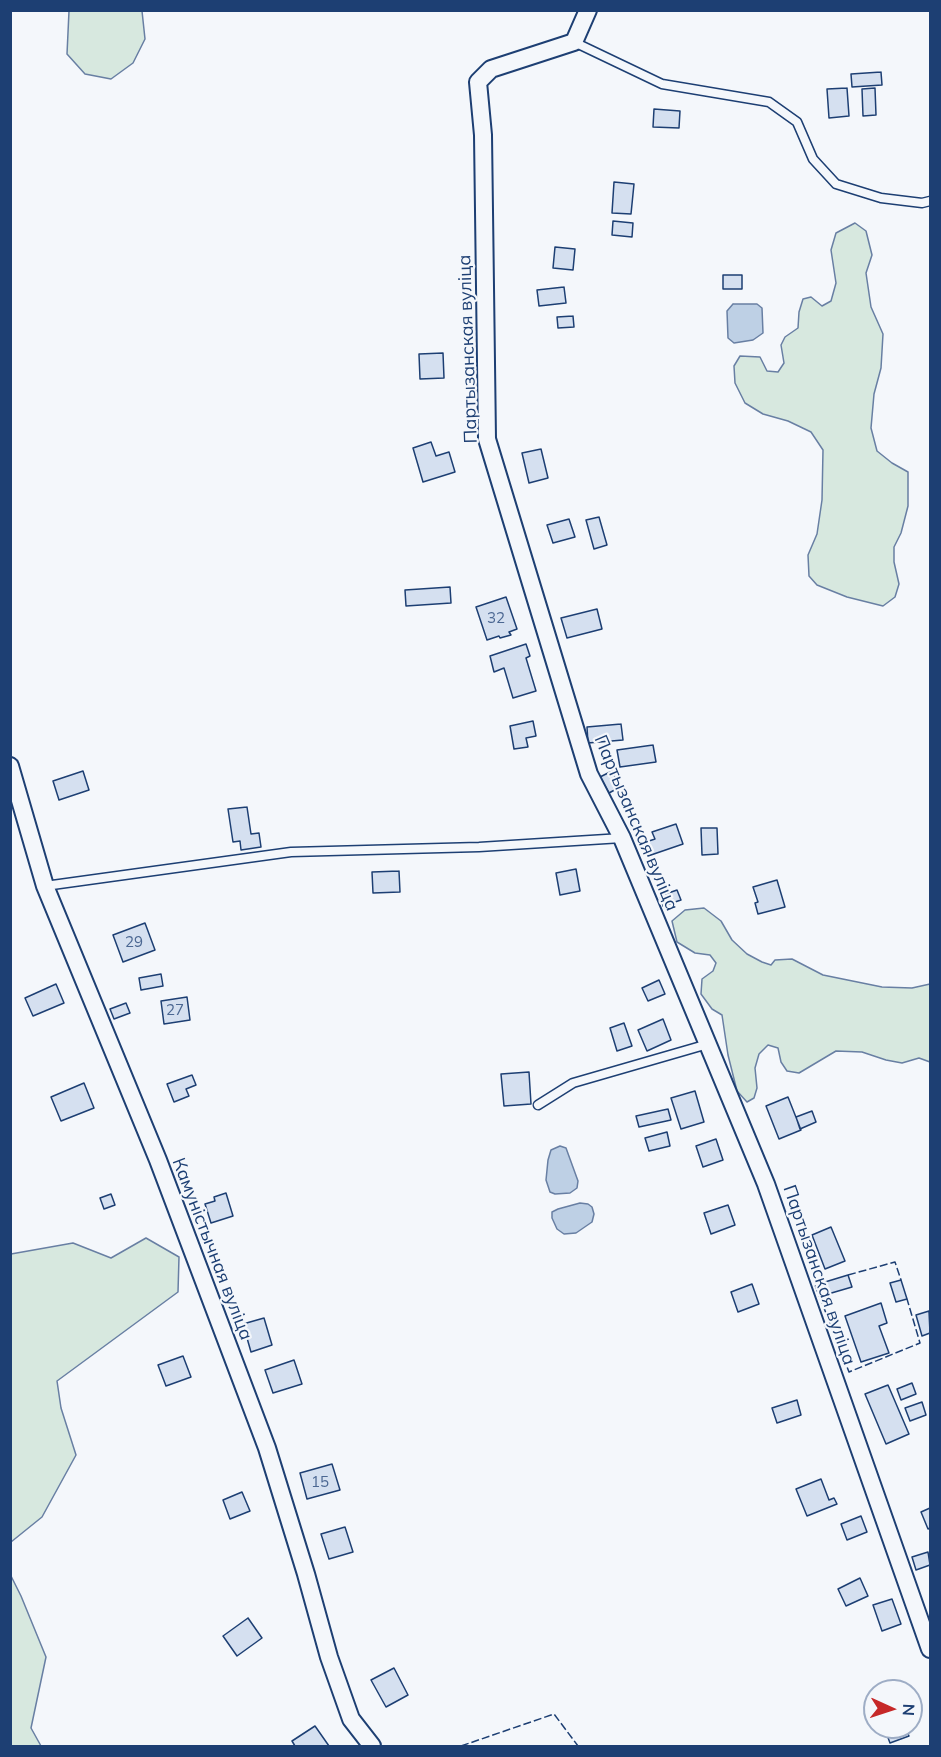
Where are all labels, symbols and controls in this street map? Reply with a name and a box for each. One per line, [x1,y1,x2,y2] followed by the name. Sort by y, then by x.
[454,254,482,444] street label: Партызанская вуліца
[487,609,505,627] house number: 32
[589,732,683,914] street label: Партызанская вуліца
[125,933,143,951] house number: 29
[166,1001,184,1019] house number: 27
[167,1155,257,1343] street label: Камуністычная вуліца
[778,1182,860,1368] street label: Партызанская вуліца
[311,1473,329,1491] house number: 15
[863,1679,923,1739] north arrow
[899,1703,919,1716] text: N

